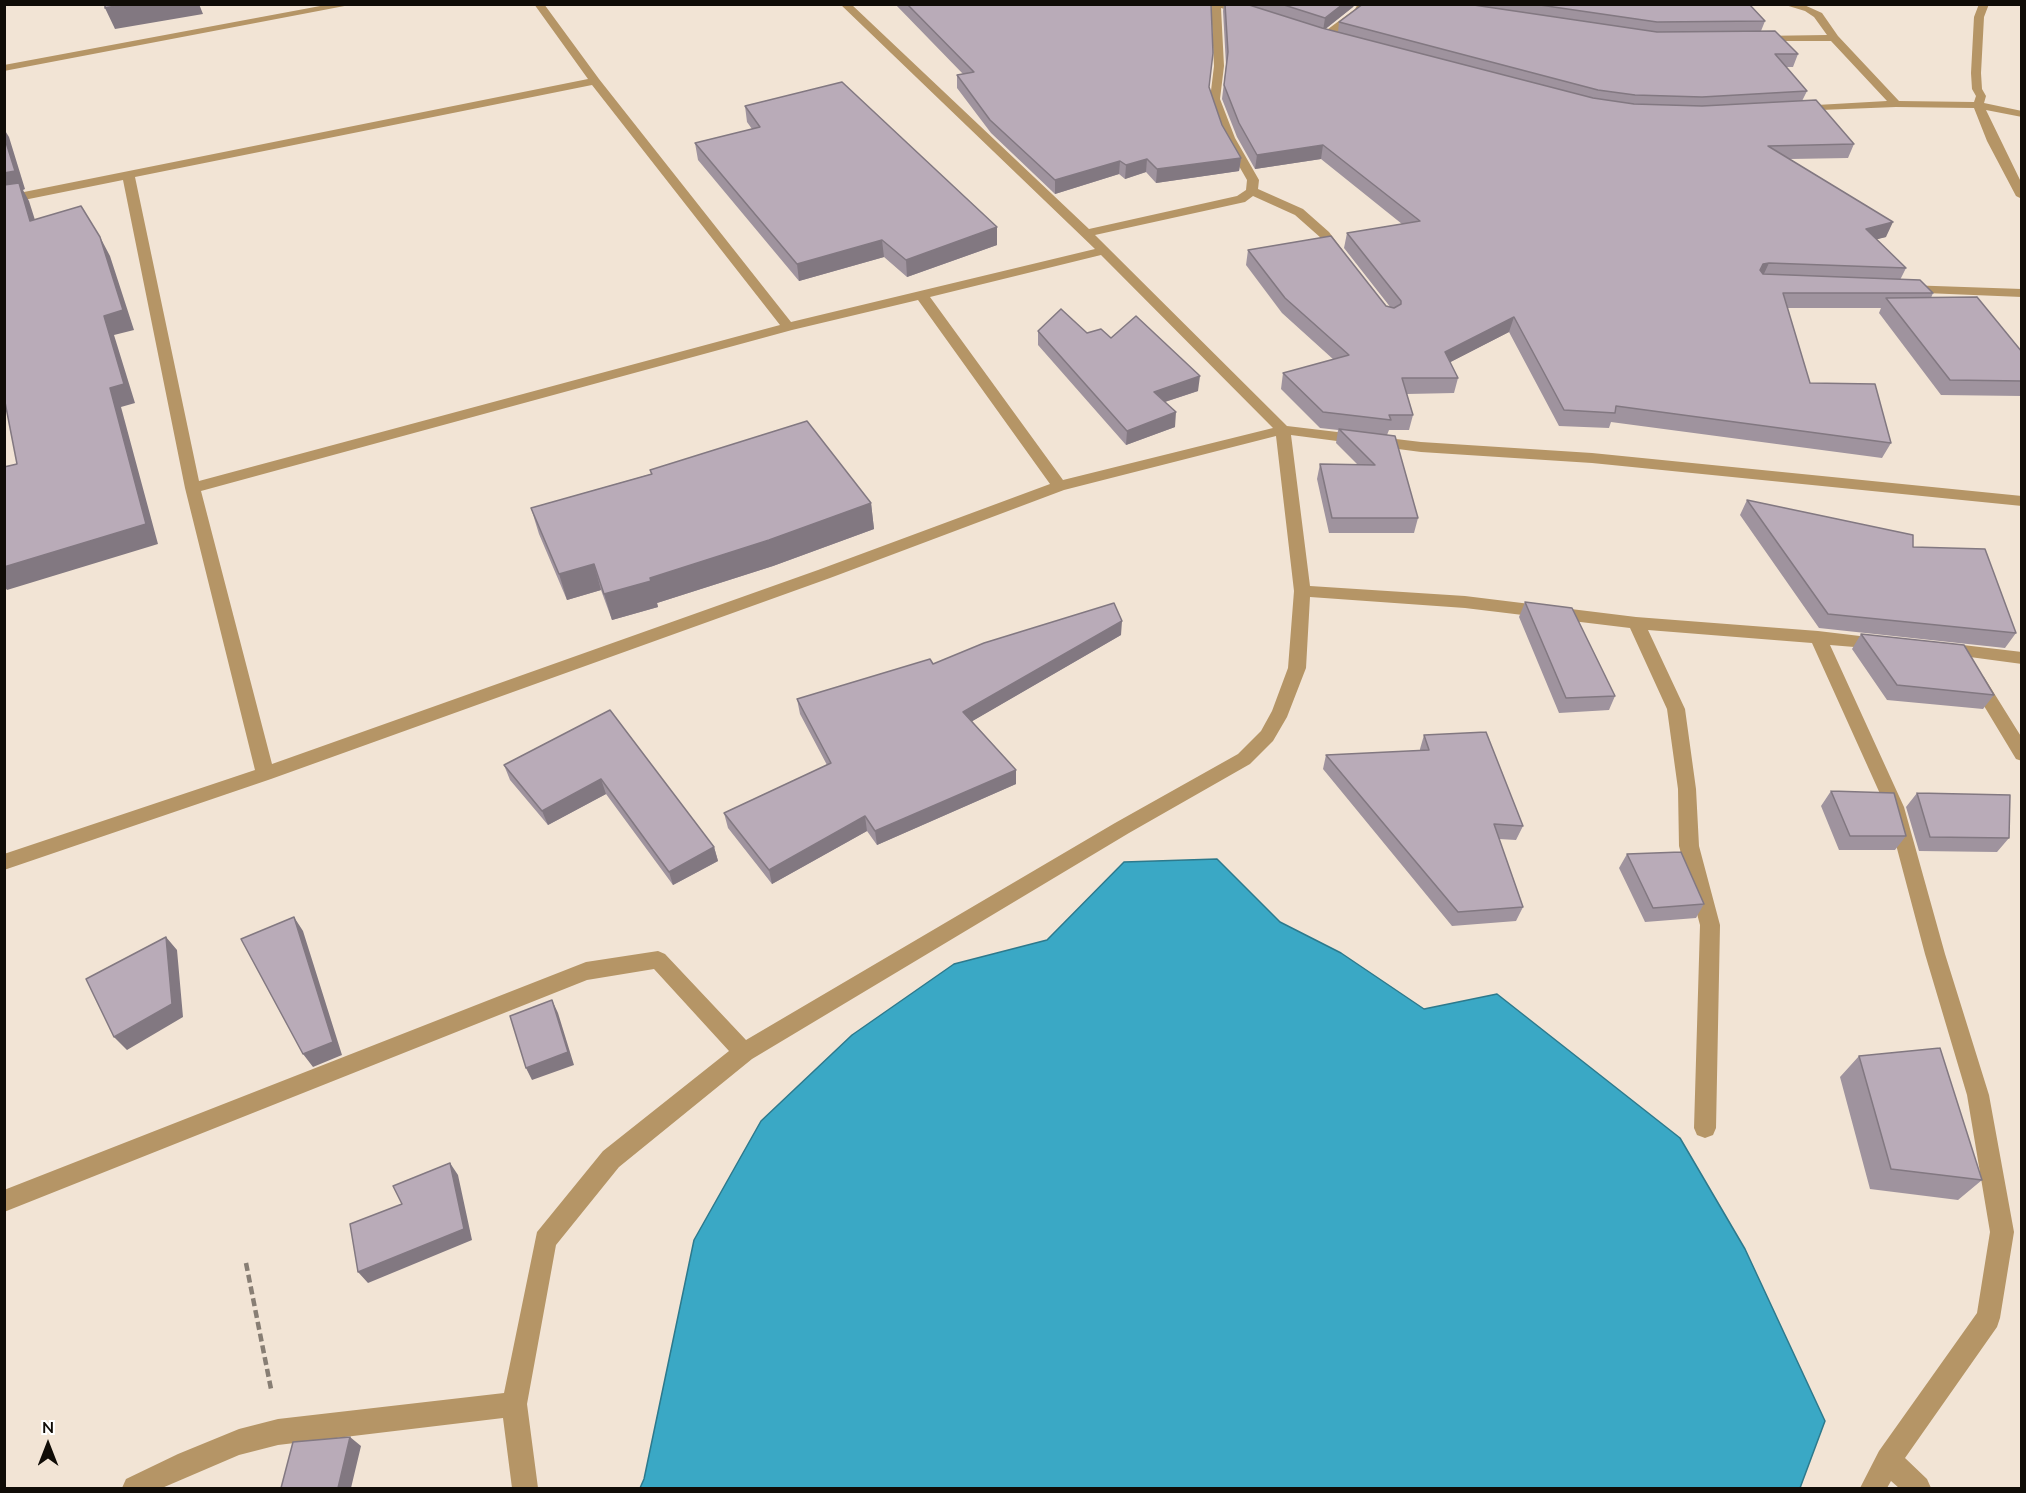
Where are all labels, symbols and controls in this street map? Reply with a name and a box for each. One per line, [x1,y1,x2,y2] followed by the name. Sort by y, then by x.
[18,1415,78,1475] north arrow
[42,1417,54,1437] text: N

